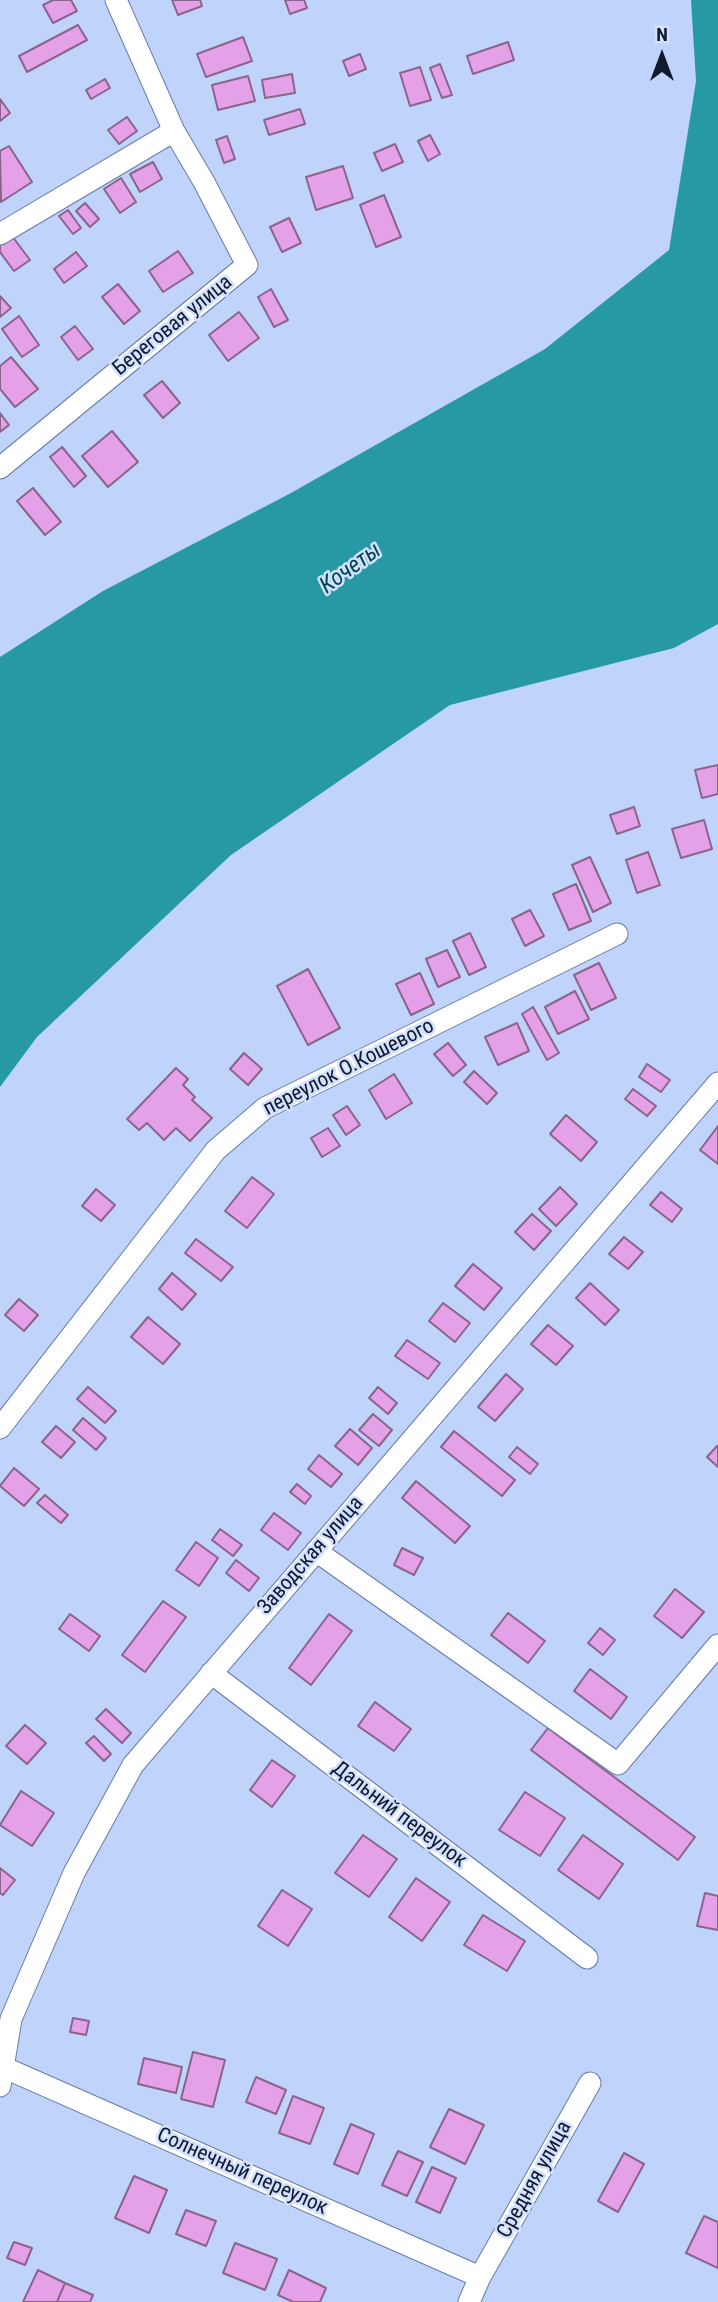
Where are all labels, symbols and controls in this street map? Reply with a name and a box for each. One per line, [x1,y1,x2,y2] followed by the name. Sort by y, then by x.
[627,21,697,91] north arrow
[656,23,668,46] text: N
[108,270,238,382] street label: Береговая улица
[315,537,387,601] water label: Кочеты
[259,1014,439,1122] street label: переулок О.Кошевого
[253,1492,369,1620] street label: Заводская улица
[327,1756,471,1874] street label: Дальний переулок
[492,2117,578,2243] street label: Средняя улица
[153,2123,331,2221] street label: Солнечный переулок

